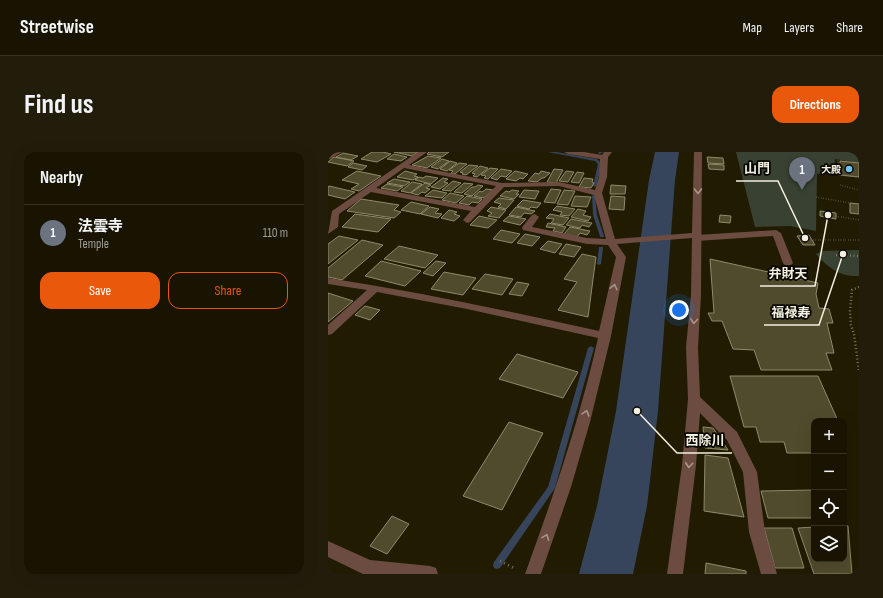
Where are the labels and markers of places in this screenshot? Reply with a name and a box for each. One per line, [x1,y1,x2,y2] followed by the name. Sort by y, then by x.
[736,156,778,181] callout: 山門
[789,157,815,190] pin: 1
[821,164,841,176] place label: 大殿
[844,164,854,174] marker: 大殿
[760,261,815,286] callout: 弁財天
[764,300,819,325] callout: 福禄寿
[677,428,732,453] callout: 西除川

